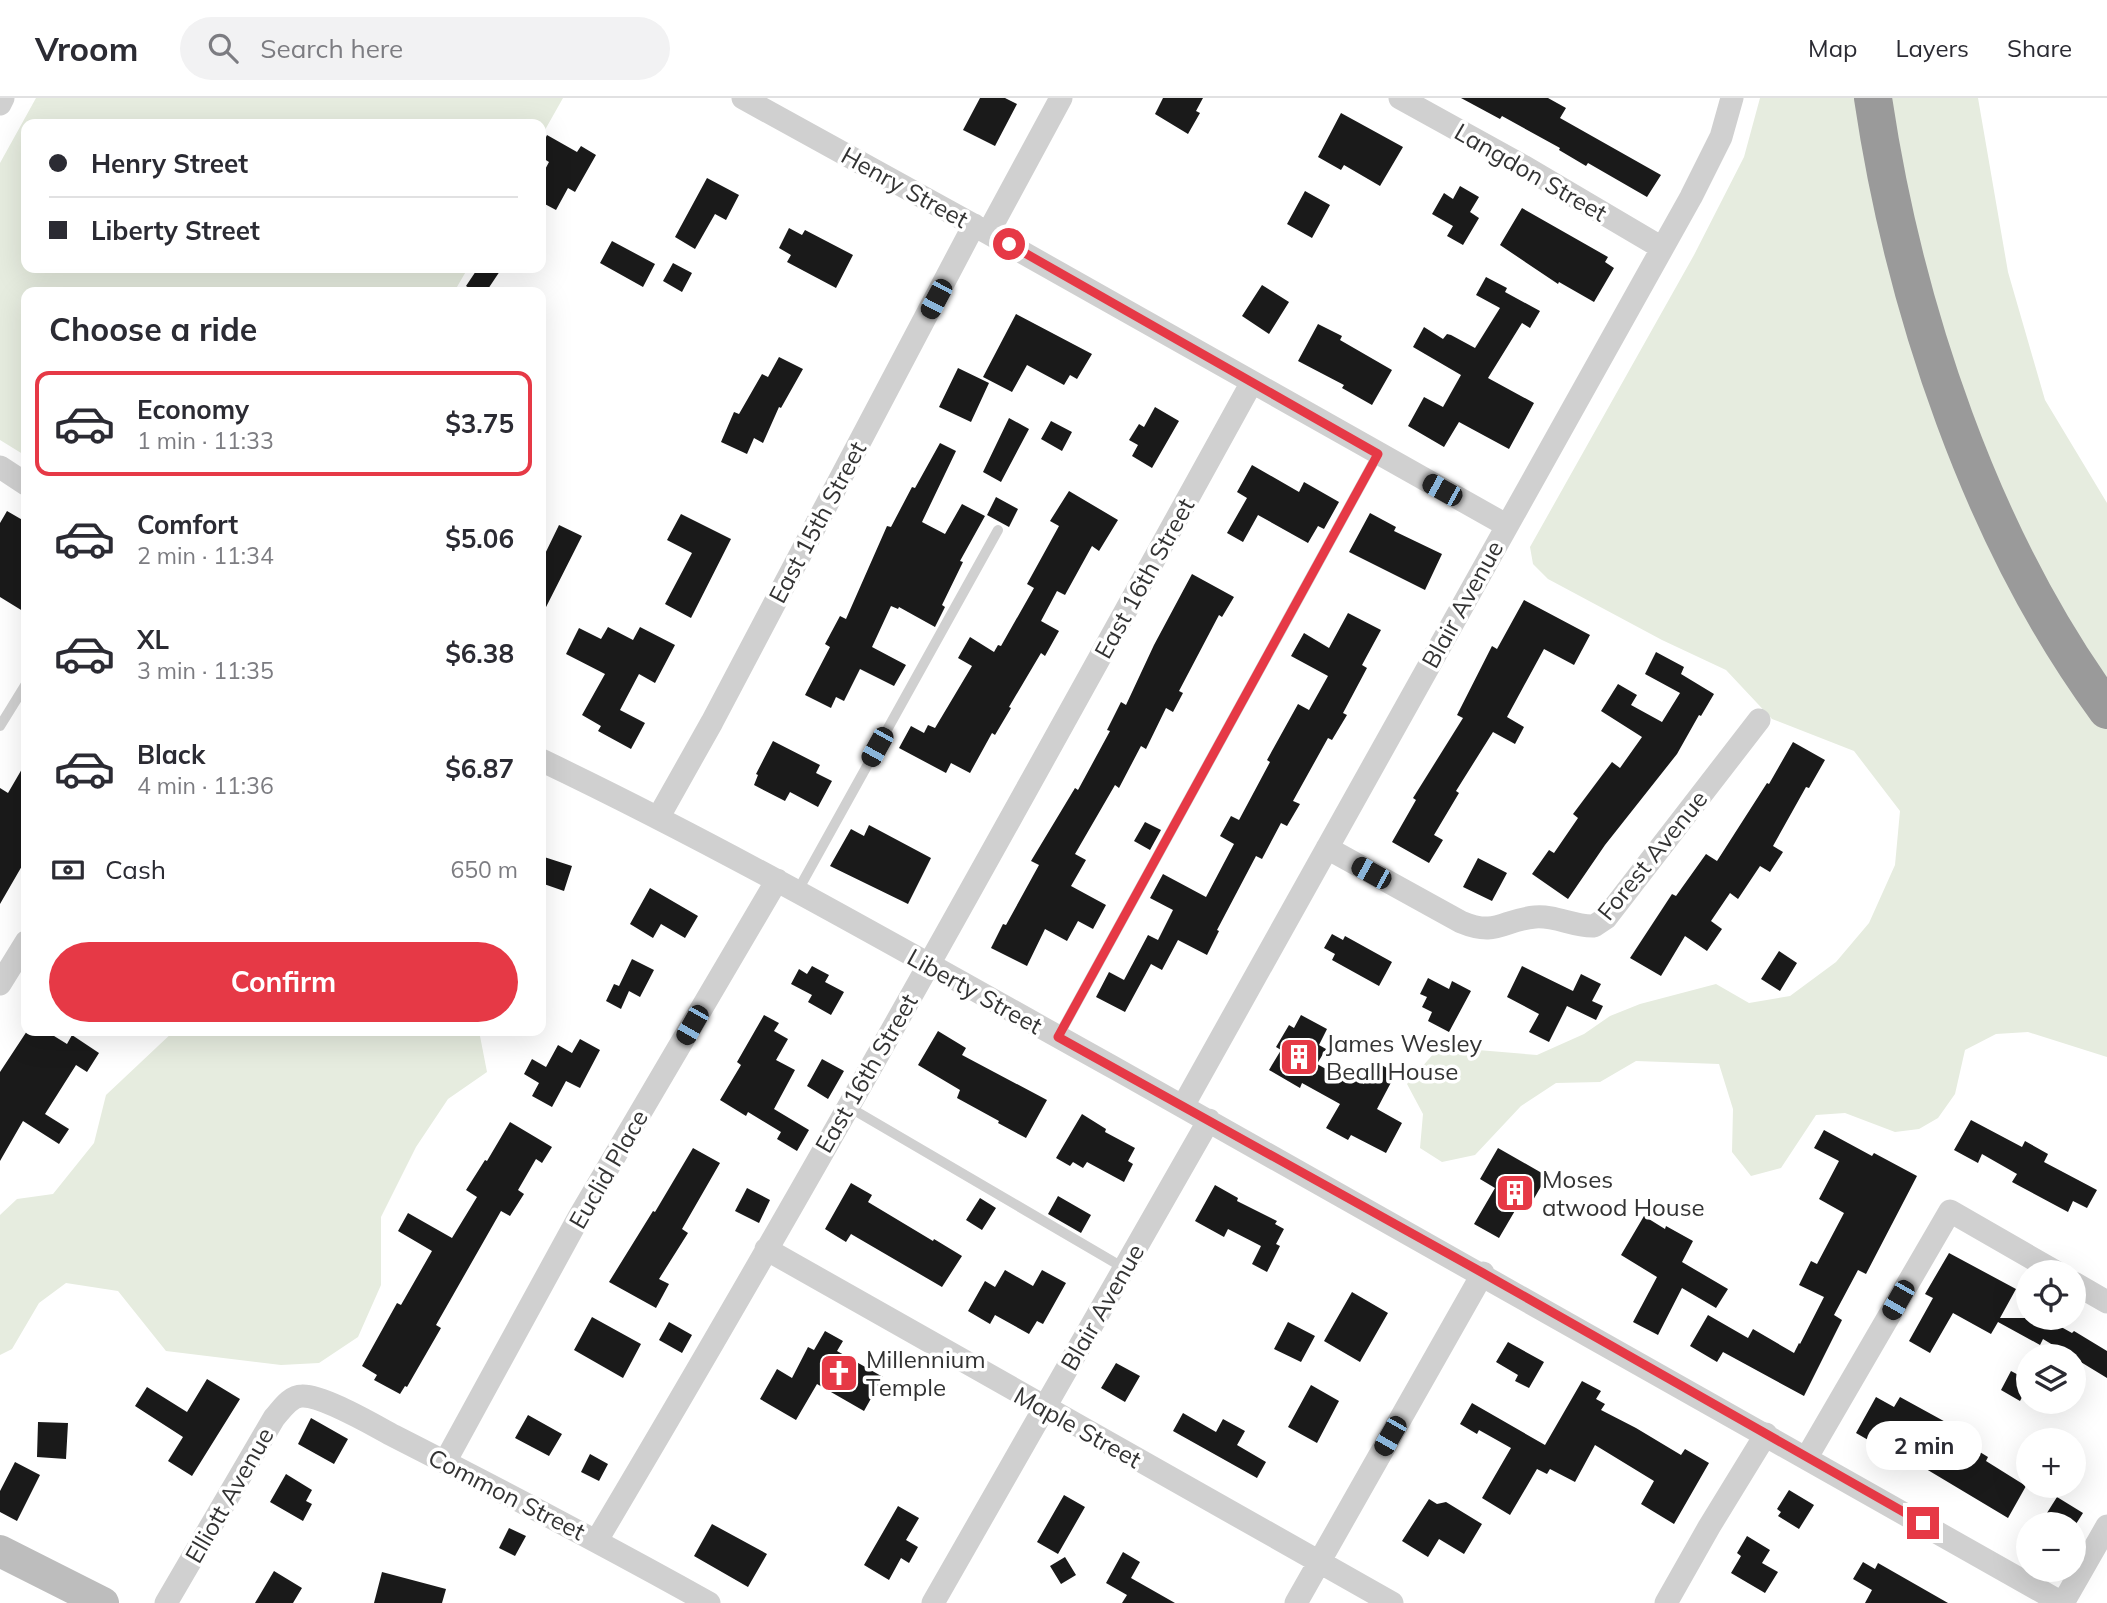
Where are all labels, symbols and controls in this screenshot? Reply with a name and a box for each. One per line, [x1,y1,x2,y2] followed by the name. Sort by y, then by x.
[180,17,670,80] search box
[35,28,138,69] text: Vroom
[204,29,242,67] icon: search
[260,32,403,65] text: Search here
[1808,33,1857,63] text: Map
[1895,33,1969,63] text: Layers
[2007,33,2072,63] text: Share
[1450,116,1612,228] street label: Langdon Street
[836,140,974,234] street label: Henry Street
[91,147,248,180] text: Henry Street
[91,214,260,247] text: Liberty Street
[993,228,1025,260] route start
[917,276,956,322] car
[49,309,257,349] text: Choose a ride
[53,392,116,455] icon: car
[137,393,249,426] text: Economy
[445,407,514,440] text: $3.75
[137,426,274,455] text: 1 min · 11:33
[762,436,872,608] street label: East 15th Street
[1419,471,1466,509] car
[1088,493,1200,663] street label: East 16th Street
[53,507,116,570] icon: car
[137,508,238,541] text: Comfort
[445,522,514,555] text: $5.06
[1415,535,1509,673] street label: Blair Avenue
[137,541,274,570] text: 2 min · 11:34
[53,622,116,685] icon: car
[137,623,169,656] text: XL
[445,637,514,670] text: $6.38
[137,656,274,685] text: 3 min · 11:35
[858,724,897,770] car
[53,737,116,800] icon: car
[137,738,205,771] text: Black
[445,752,514,785] text: $6.87
[137,771,274,800] text: 4 min · 11:36
[1590,784,1714,926] street label: Forest Avenue
[49,851,87,889] icon: cash
[105,853,166,886] text: Cash
[1348,854,1395,892] car
[450,855,518,884] text: 650 m
[49,942,518,1022] button: Confirm
[902,942,1048,1040] street label: Liberty Street
[808,988,924,1158] street label: East 16th Street
[673,1002,712,1048] car
[1326,1028,1482,1086] place label: James Wesley Beall House
[1278,1036,1320,1078] building icon: James Wesley Beall House
[562,1104,654,1234] street label: Euclid Place
[1542,1164,1705,1222] place label: Moses atwood House
[1494,1172,1536,1214] building icon: Moses atwood House
[1054,1239,1150,1375] street label: Blair Avenue
[2016,1260,2086,1582] map controls
[2016,1260,2086,1330] button: locate
[1879,1277,1918,1323] car
[866,1344,986,1402] place label: Millennium Temple
[2016,1344,2086,1414] button: layers
[818,1352,860,1394] church icon: Millennium Temple
[1009,1380,1147,1474] street label: Maple Street
[1371,1413,1410,1459] car
[178,1422,280,1568] street label: Elliott Avenue
[1865,1422,1981,1470] callout: 2 min
[2016,1428,2086,1498] button: +
[1894,1431,1954,1460] text: 2 min
[424,1442,590,1546] street label: Common Street
[1907,1507,1939,1539] route end
[2016,1512,2086,1582] button: −

